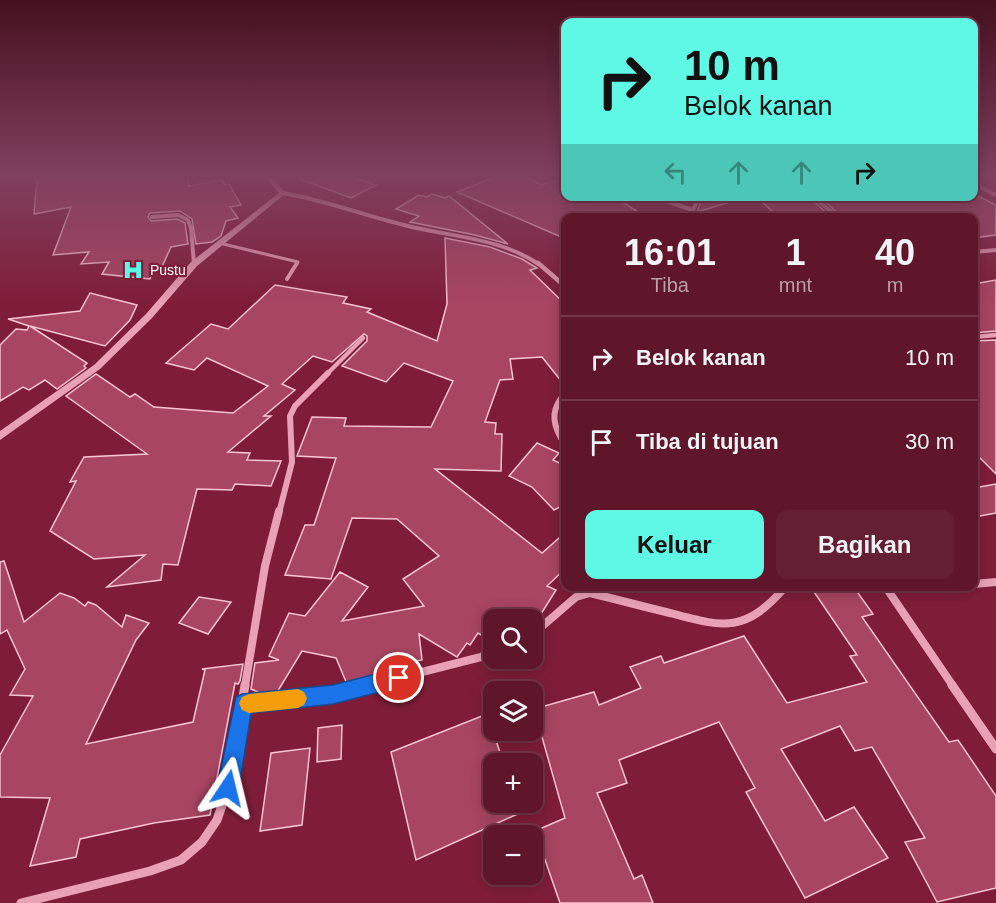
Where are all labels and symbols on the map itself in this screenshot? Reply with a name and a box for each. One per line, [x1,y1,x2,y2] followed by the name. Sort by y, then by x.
[121,258,145,282] hospital icon: Pustu
[150,262,186,278] place label: Pustu
[373,652,424,703] pin
[196,756,260,820] position arrow

